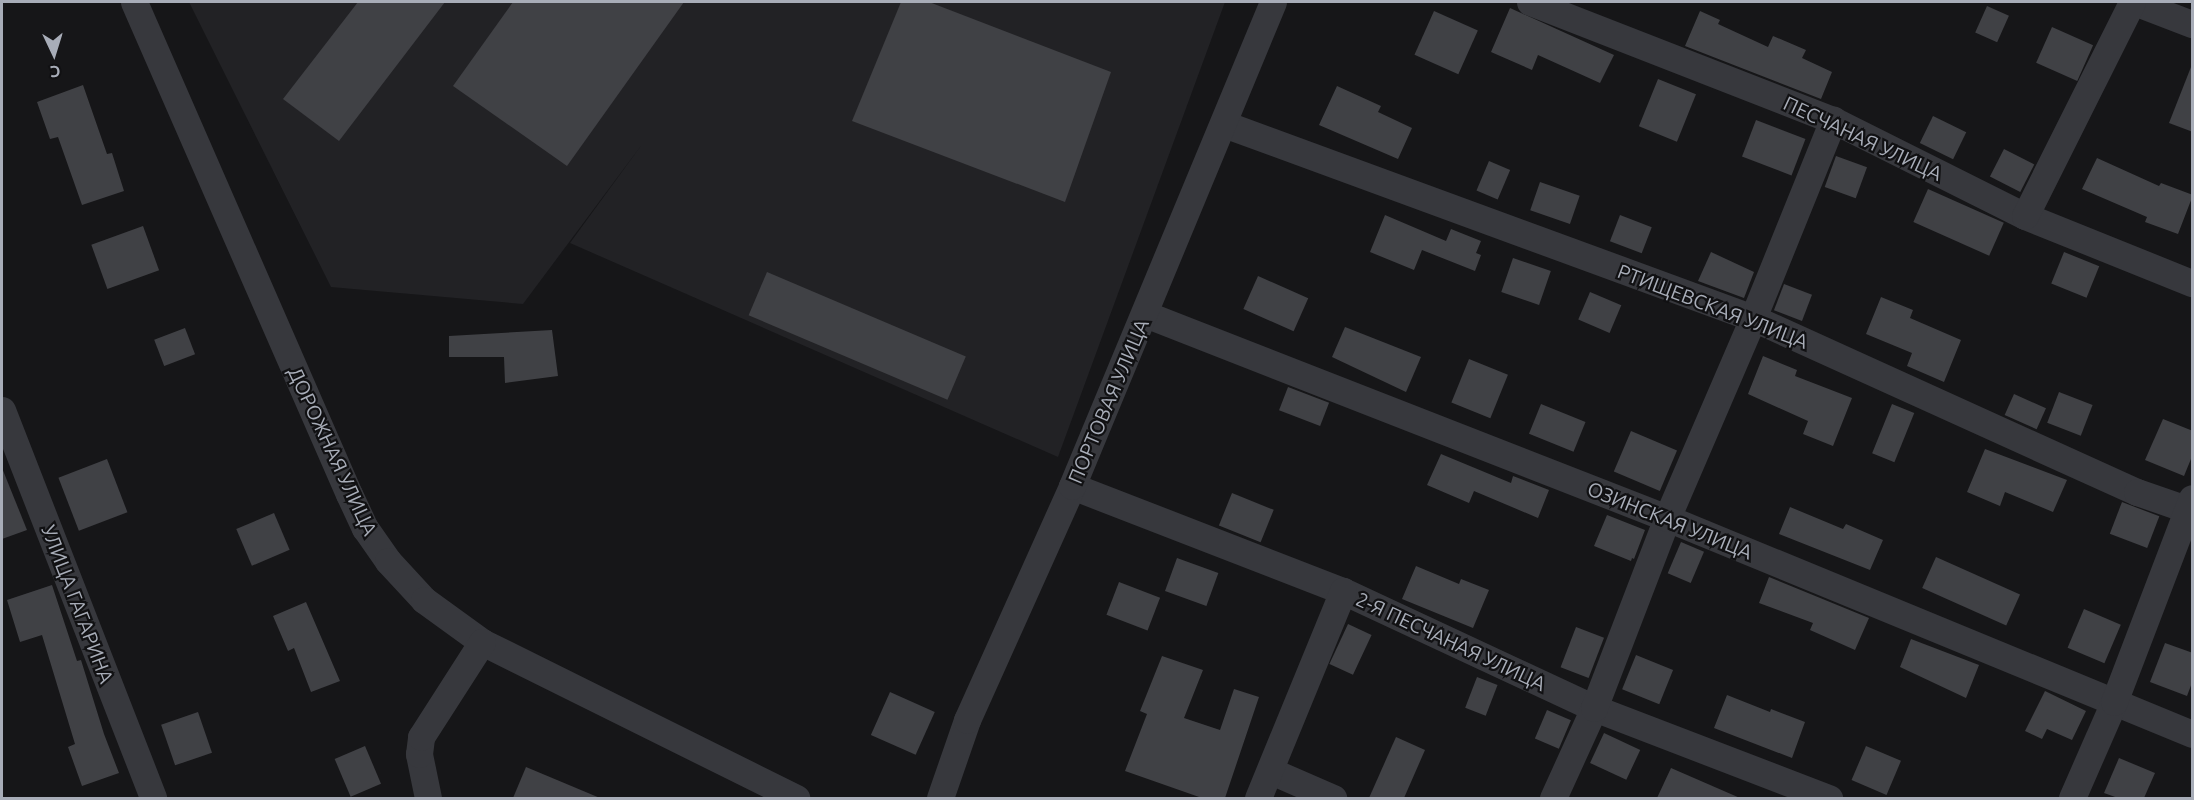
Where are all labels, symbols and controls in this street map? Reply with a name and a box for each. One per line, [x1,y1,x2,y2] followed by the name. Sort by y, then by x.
[24,24,84,84] north arrow
[50,63,61,81] text: С
[1780,91,1946,185] street label: ПЕСЧАНАЯ УЛИЦА
[1614,259,1812,353] street label: РТИЩЕВСКАЯ УЛИЦА
[1062,315,1154,487] street label: ПОРТОВАЯ УЛИЦА
[283,363,383,539] street label: ДОРОЖНАЯ УЛИЦА
[1584,476,1756,564] street label: ОЗИНСКАЯ УЛИЦА
[37,521,119,687] street label: УЛИЦА ГАГАРИНА
[1352,586,1550,696] street label: 2-Я ПЕСЧАНАЯ УЛИЦА

